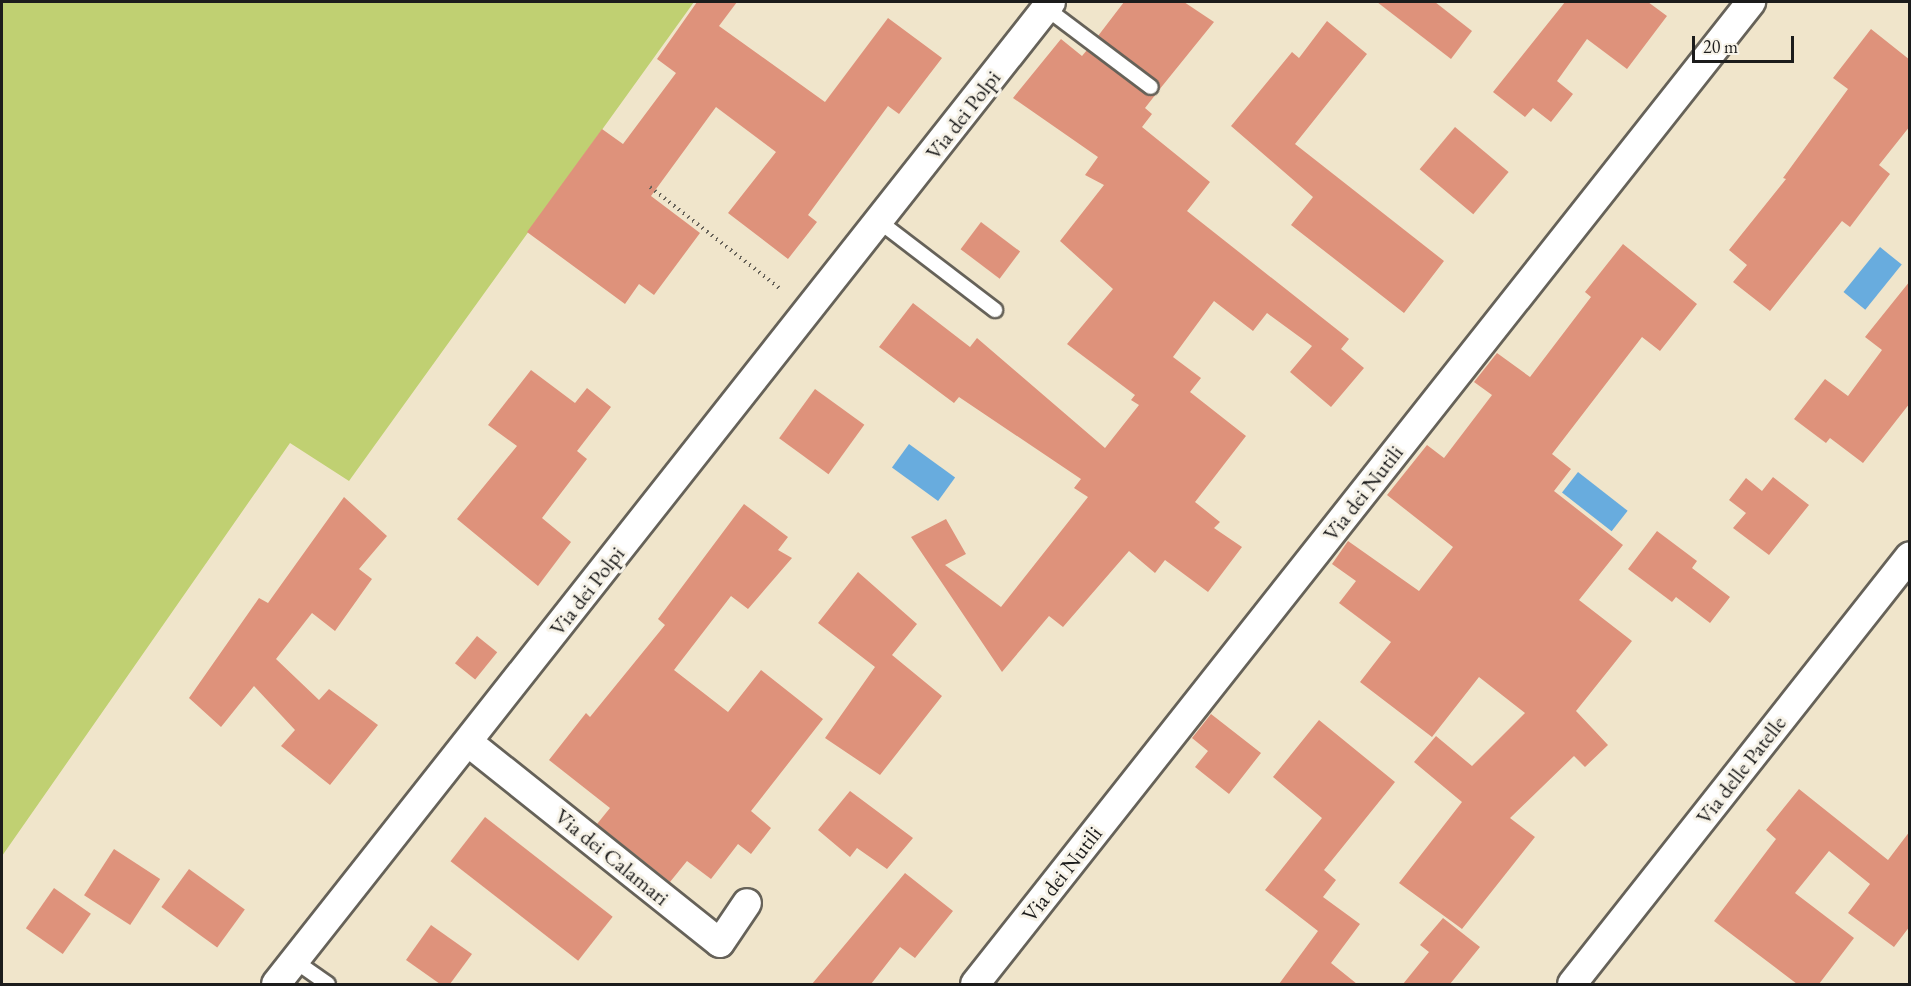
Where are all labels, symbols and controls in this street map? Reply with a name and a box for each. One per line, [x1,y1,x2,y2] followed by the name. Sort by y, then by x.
[1695,24,1797,62] scale bar
[1703,35,1738,58] text: 20 m
[920,65,1006,165] street label: Via dei Polpi
[1317,440,1409,546] street label: Via dei Nutili
[544,541,630,641] street label: Via dei Polpi
[1690,710,1792,830] street label: Via delle Patelle
[549,803,675,911] street label: Via dei Calamari
[1016,821,1108,927] street label: Via dei Nutili

